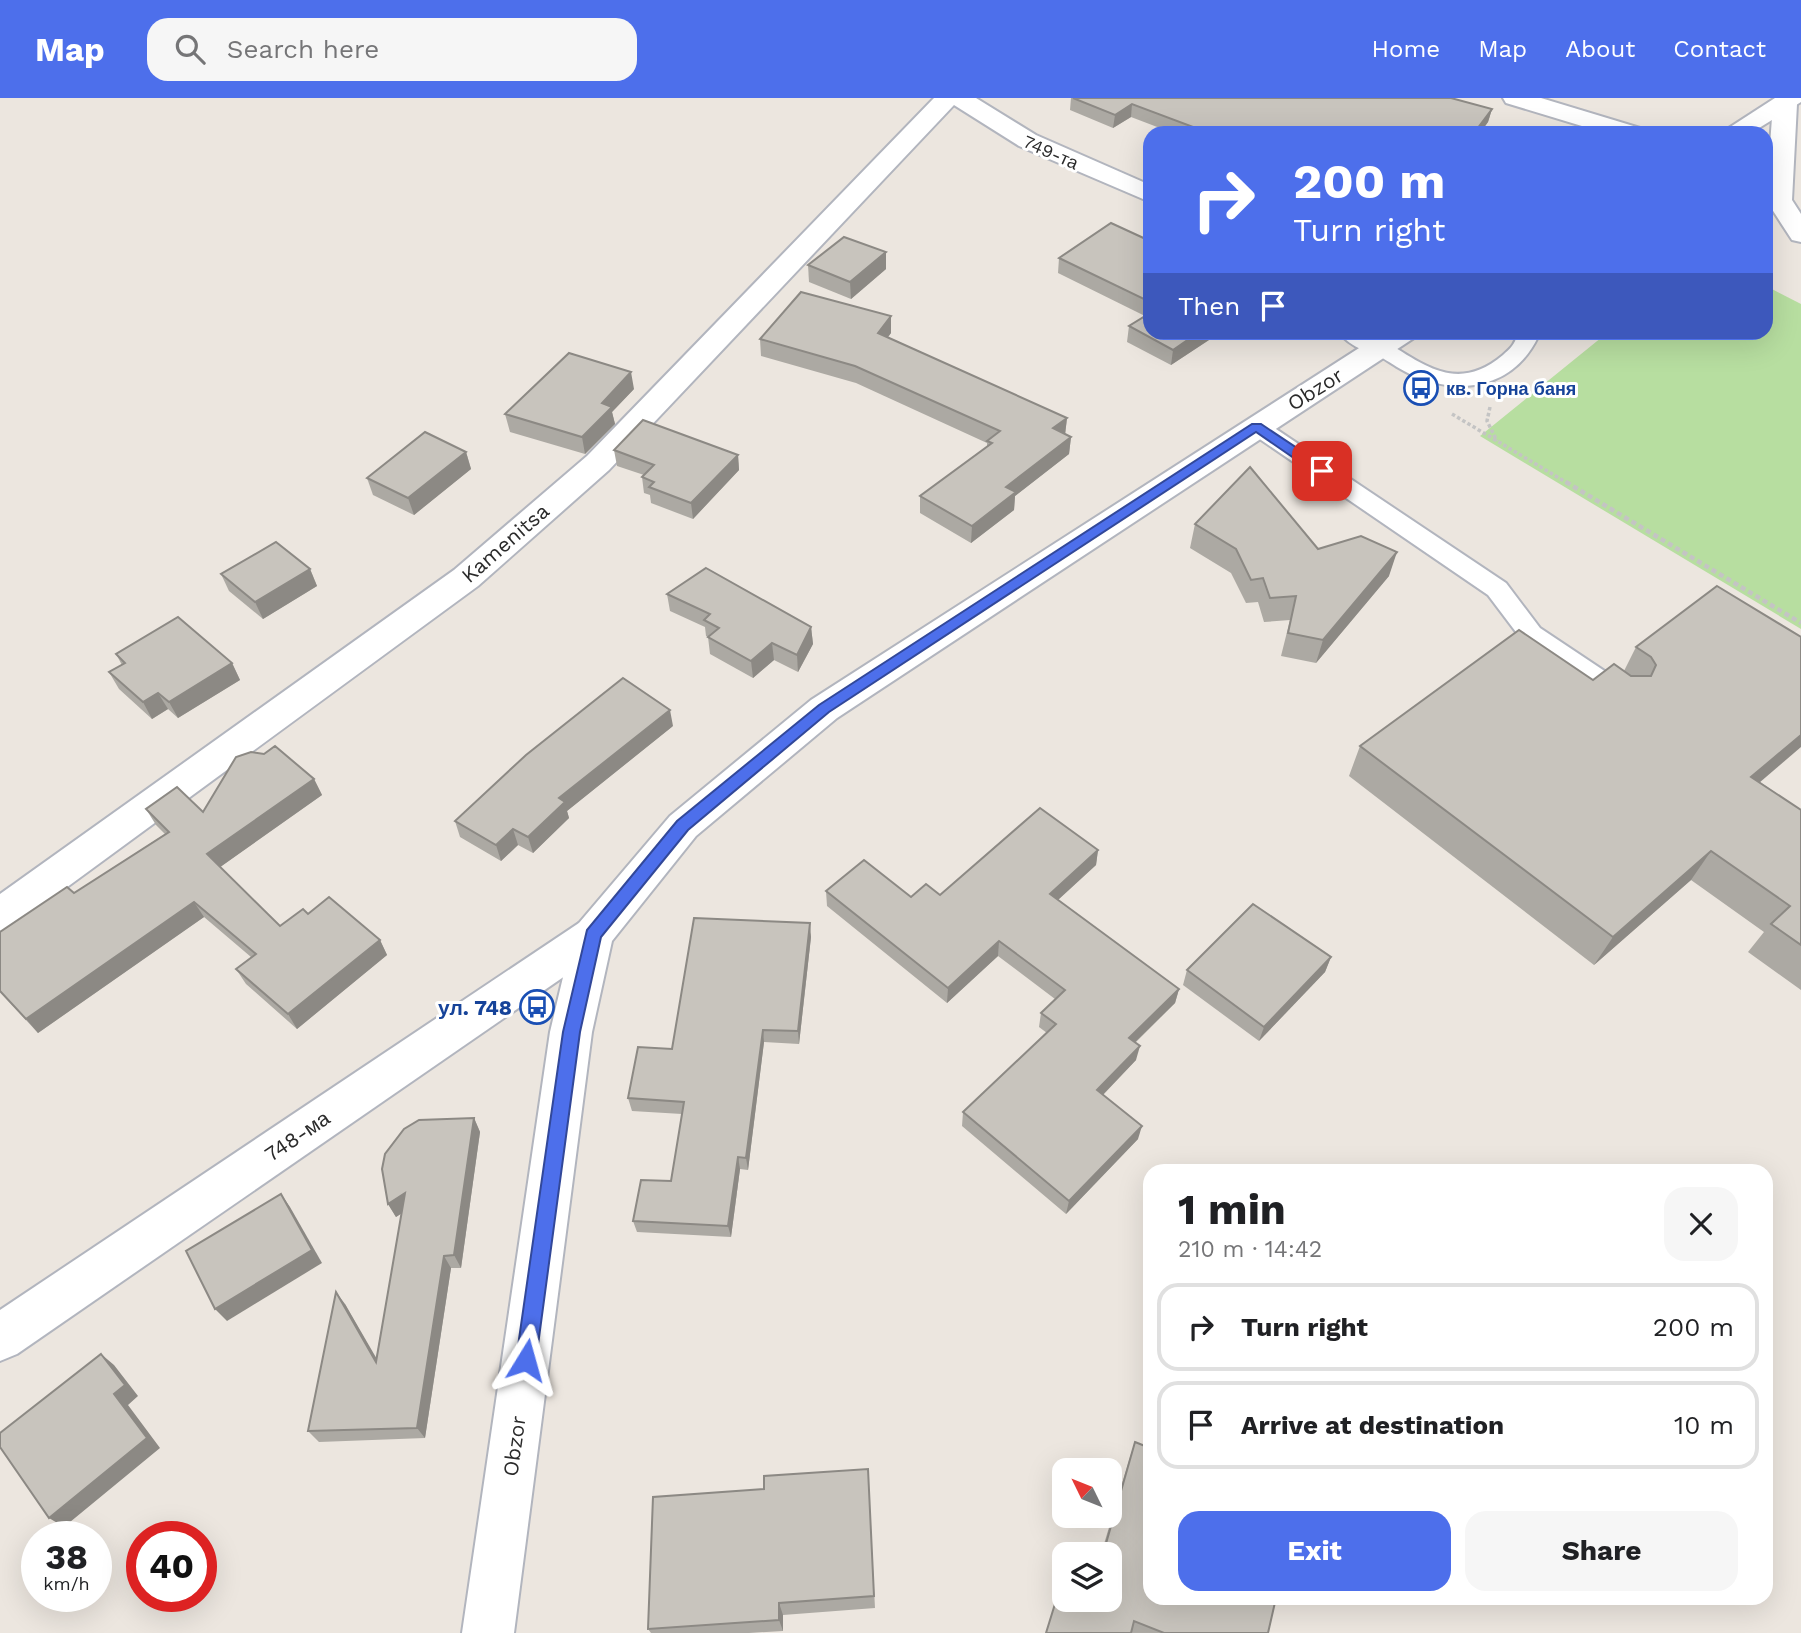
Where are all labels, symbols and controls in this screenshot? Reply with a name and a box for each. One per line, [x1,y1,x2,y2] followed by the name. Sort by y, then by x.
[147,18,637,81] search box
[35,30,105,69] text: Map
[171,30,209,68] icon: search
[227,34,379,64] text: Search here
[1372,35,1440,63] text: Home
[1478,35,1527,63] text: Map
[1565,35,1635,63] text: About
[1673,35,1766,63] text: Contact
[1020,131,1083,174] street label: 749-та
[1293,152,1445,210] text: 200 m
[1178,154,1269,245] icon: right
[1293,211,1445,249] text: Turn right
[1254,287,1292,325] icon: arrive
[1178,291,1240,321] text: Then
[1283,362,1348,416] street label: Obzor
[1402,369,1440,407] bus stop icon: кв. Горна баня
[1446,378,1576,399] place label: кв. Горна баня
[1292,441,1352,501] pin
[1303,452,1341,490] icon: arrive
[456,498,554,588] street label: Kamenitsa
[518,988,556,1026] bus stop icon: ул. 748
[438,995,512,1020] place label: ул. 748
[260,1105,335,1167] street label: 748-ма
[1178,1185,1286,1234] text: 1 min
[1664,1187,1738,1261] button: close
[1178,1236,1322,1263] text: 210 m · 14:42
[1182,1308,1220,1346] icon: right
[1241,1312,1368,1342] text: Turn right
[1653,1312,1734,1342] text: 200 m
[489,1323,563,1397] position arrow
[1182,1406,1220,1444] icon: arrive
[1241,1410,1504,1440] text: Arrive at destination
[1674,1410,1734,1440] text: 10 m
[497,1414,531,1478] street label: Obzor
[1052,1458,1122,1528] north arrow
[1052,1458,1122,1612] map controls
[1178,1511,1451,1591] button: Exit
[1465,1511,1738,1591] button: Share
[126,1521,217,1612] speed limit sign: 40
[45,1536,88,1578] text: 38
[1052,1542,1122,1612] button: layers
[43,1573,90,1594] text: km/h

